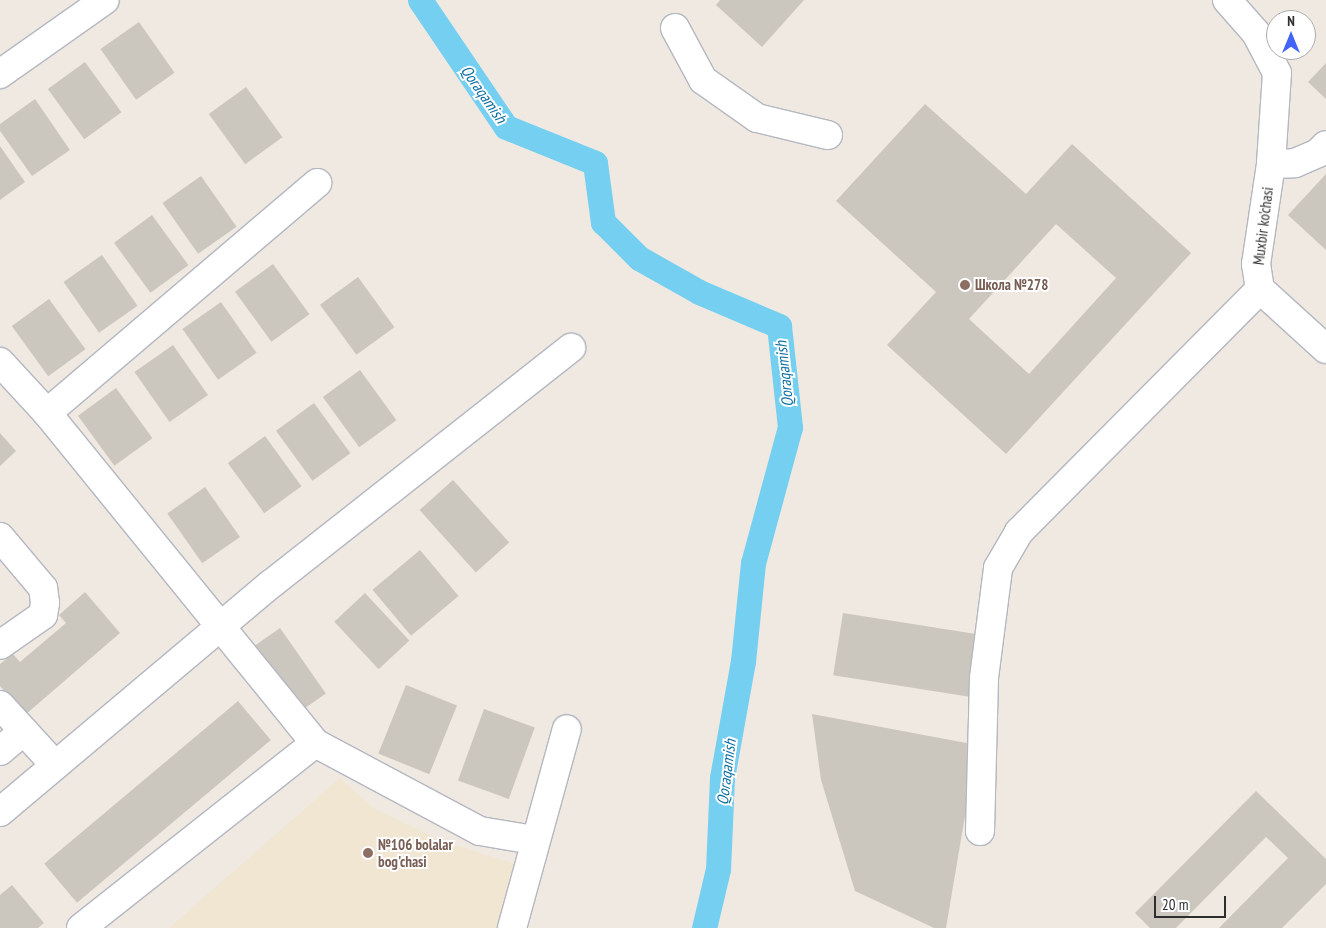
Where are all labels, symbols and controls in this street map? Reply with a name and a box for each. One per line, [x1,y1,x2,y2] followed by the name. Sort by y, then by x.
[1266,10,1316,60] north arrow
[1287,12,1295,30] text: N
[457,61,511,127] water label: Qoraqamish
[1249,186,1277,266] street label: Muxbir ko'chasi
[975,276,1048,294] place label: Школа №278
[959,279,971,291] marker: Школа №278
[771,340,797,408] water label: Qoraqamish
[712,738,740,806] water label: Qoraqamish
[378,835,453,870] place label: №106 bolalar bog'chasi
[362,847,374,859] marker: №106 bolalar bog'chasi
[1156,886,1228,918] scale bar
[1162,895,1188,914] text: 20 m

